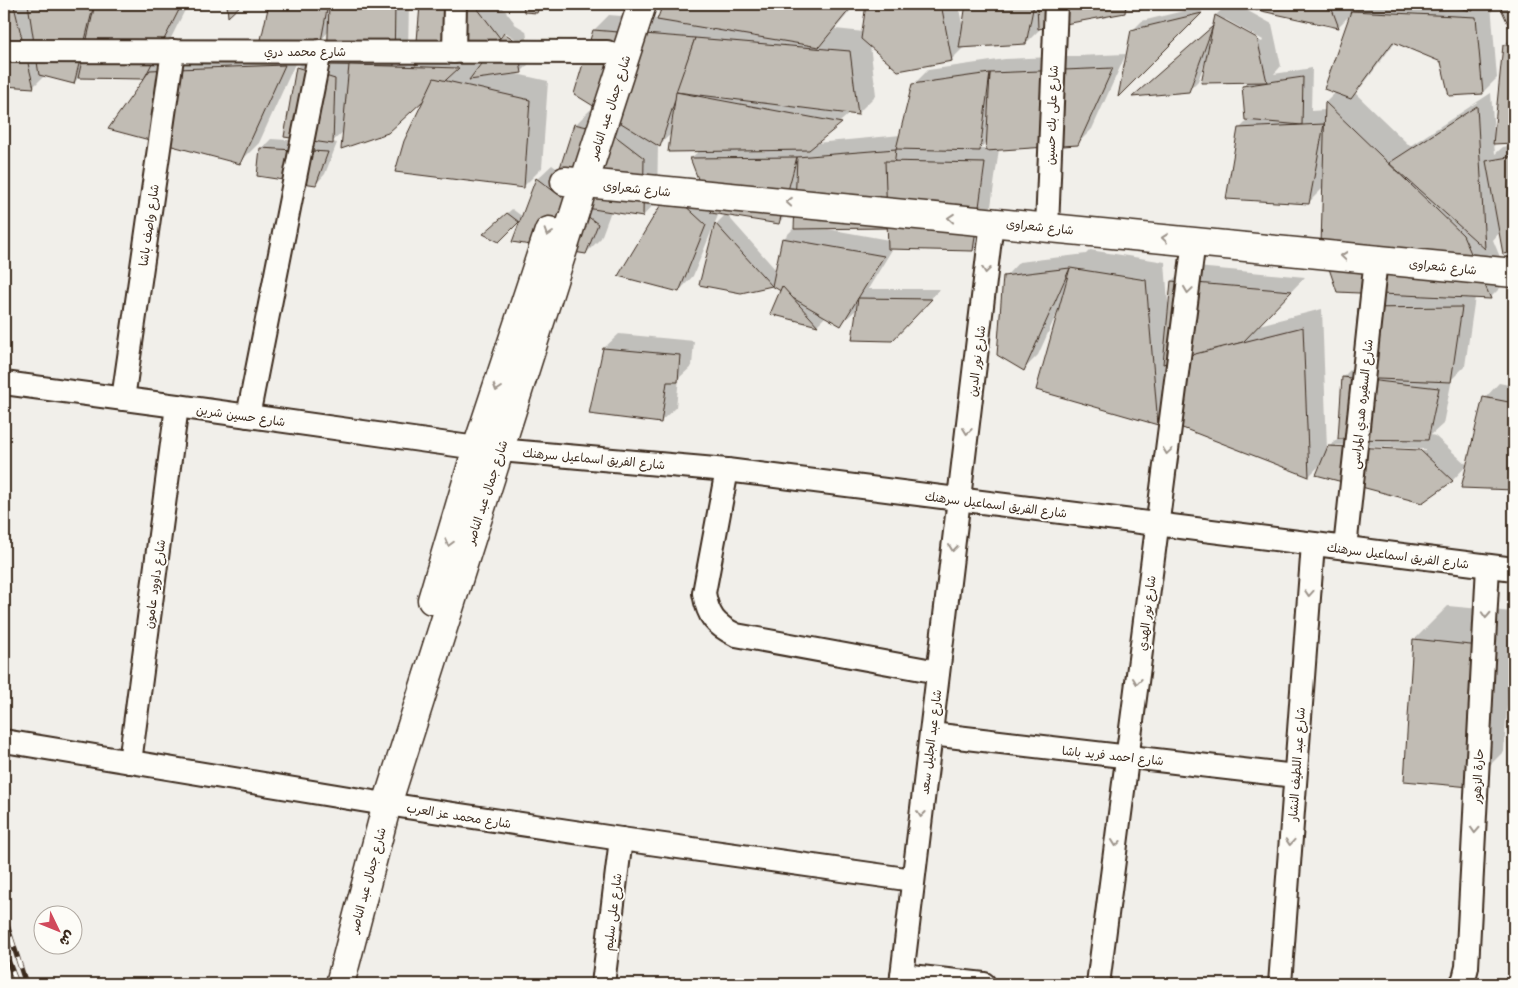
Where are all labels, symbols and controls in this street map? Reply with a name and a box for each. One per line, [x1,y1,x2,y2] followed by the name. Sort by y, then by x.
[264,43,346,61] street label: شارع محمد دري
[584,53,635,163] street label: شارع جمال عبد الناصر
[1041,65,1063,165] street label: شارع على بك حسين
[602,177,672,201] street label: شارع شعراوى
[134,183,164,267] street label: شارع واصف باشا
[785,197,793,208] one-way arrow
[946,212,954,223] one-way arrow
[1005,215,1075,239] street label: شارع شعراوى
[544,229,554,237] one-way arrow
[1160,233,1168,244] one-way arrow
[1340,251,1348,262] one-way arrow
[1408,255,1478,279] street label: شارع شعراوى
[981,266,992,274] one-way arrow
[1183,286,1194,294] one-way arrow
[964,324,990,398] street label: شارع نور الدين
[1346,338,1378,470] street label: شارع السفيره هدي المراسى
[493,383,503,391] one-way arrow
[195,401,287,431] street label: شارع حسين شرين
[962,428,973,436] one-way arrow
[461,438,512,548] street label: شارع جمال عبد الناصر
[522,444,666,474] street label: شارع الفريق اسماعيل سرهنك
[1162,446,1172,455] one-way arrow
[924,487,1068,523] street label: شارع الفريق اسماعيل سرهنك
[140,538,170,630] street label: شارع داوود عامون
[445,538,455,547] one-way arrow
[1326,538,1470,574] street label: شارع الفريق اسماعيل سرهنك
[948,544,959,552] one-way arrow
[1133,574,1161,652] street label: شارع نور الهدي
[1304,589,1315,597] one-way arrow
[1480,611,1491,619] one-way arrow
[1132,678,1143,686] one-way arrow
[916,689,946,796] street label: شارع عبد الجليل سعد
[1284,707,1310,823] street label: شارع عبد اللطيف النشار
[1061,742,1165,770] street label: شارع احمد فريد باشا
[1468,748,1486,805] street label: حارة الزهور
[405,799,512,833] street label: شارع محمد عز العرب
[916,810,927,818] one-way arrow
[345,825,391,936] street label: شارع جمال عبد الناصر
[1469,826,1480,834] one-way arrow
[1112,838,1122,847] one-way arrow
[1285,838,1296,846] one-way arrow
[599,872,627,952] street label: شارع على سليم
[32,906,82,956] north arrow
[56,927,80,951] text: ش

